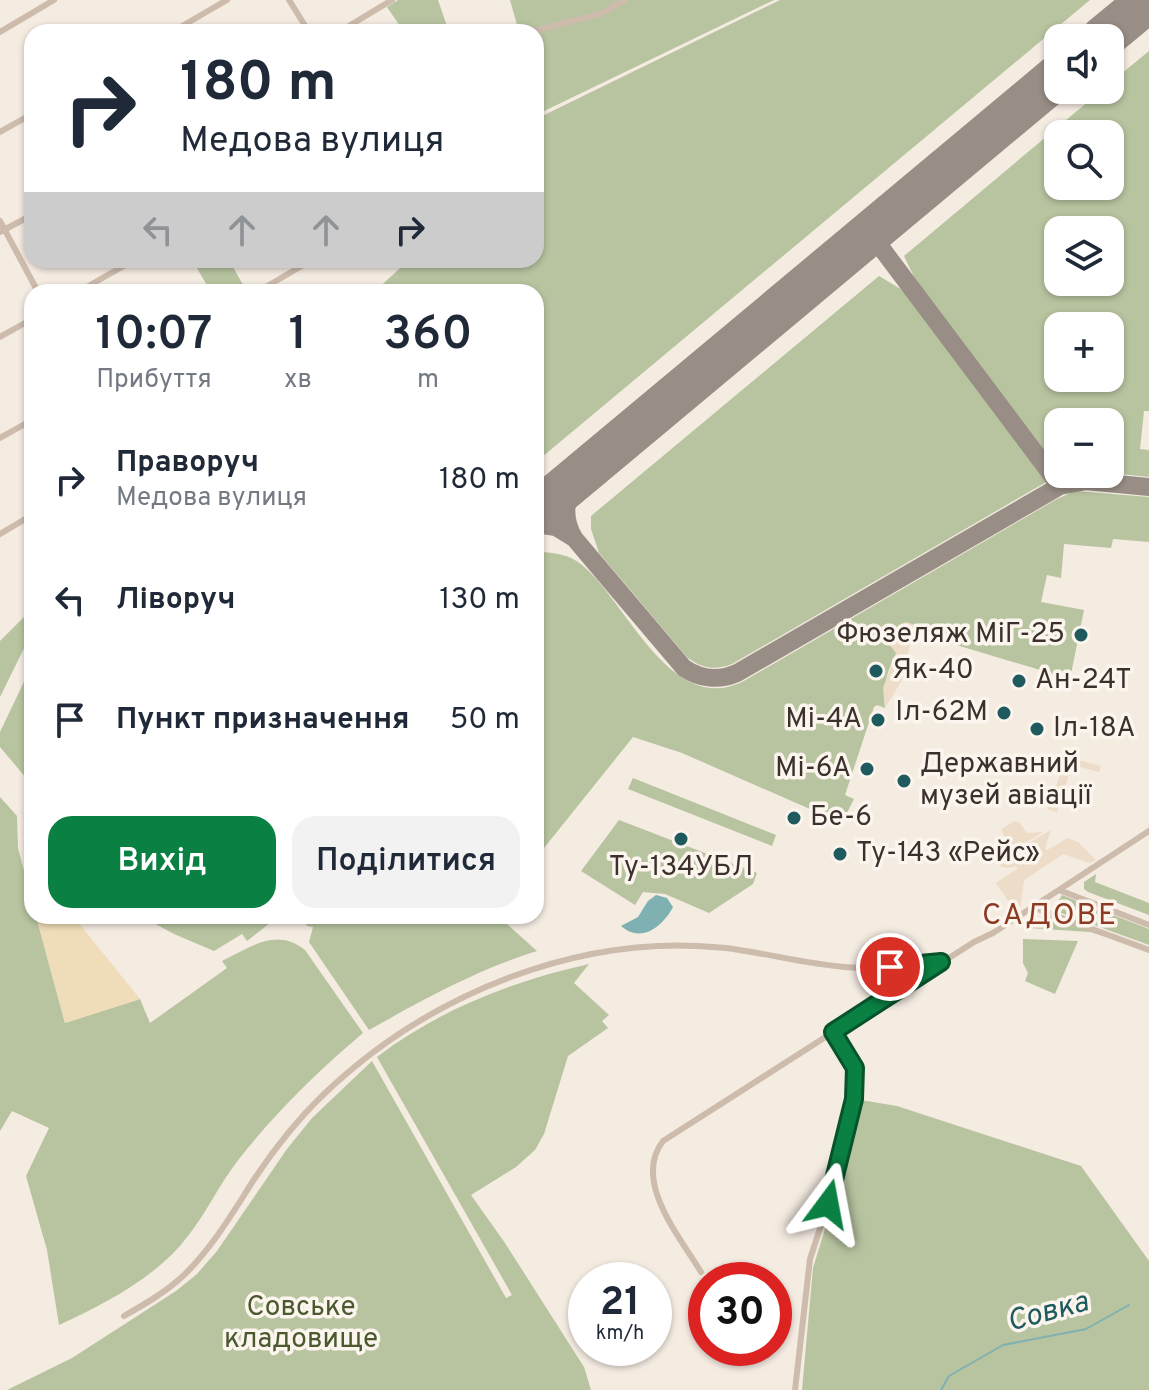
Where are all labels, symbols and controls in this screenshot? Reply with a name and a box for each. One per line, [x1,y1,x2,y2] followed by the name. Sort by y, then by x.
[1044,24,1124,488] map controls
[1044,24,1124,104] button: sound
[180,50,337,120] text: 180 m
[48,56,152,160] icon: right
[180,119,444,165] text: Медова вулиця
[1044,120,1124,200] button: search
[136,208,180,252] icon: left
[220,208,264,252] icon: ahead
[304,208,348,252] icon: ahead
[388,208,432,252] icon: right
[1044,216,1124,296] button: layers
[95,306,213,366] text: 10:07
[289,306,307,366] text: 1
[383,306,473,366] text: 360
[1044,312,1124,392] button: +
[96,364,212,397] text: Прибуття
[284,364,312,397] text: хв
[417,364,439,397] text: m
[1044,408,1124,488] button: −
[116,445,259,482] text: Праворуч
[48,458,92,502] icon: right
[439,462,520,499] text: 180 m
[116,482,307,515] text: Медова вулиця
[48,578,92,622] icon: left
[116,582,235,619] text: Ліворуч
[439,582,520,619] text: 130 m
[836,617,1065,653] place label: Фюзеляж МіГ-25
[1072,626,1090,644] marker: Фюзеляж МіГ-25
[892,653,974,689] place label: Як-40
[867,662,885,680] marker: Як-40
[1035,663,1132,699] place label: Ан-24Т
[1010,672,1028,690] marker: Ан-24Т
[895,695,988,731] place label: Іл-62М
[48,698,92,742] icon: arrive
[116,702,409,739] text: Пункт призначення
[450,702,520,739] text: 50 m
[785,702,862,738] place label: Мі-4А
[995,704,1013,722] marker: Іл-62М
[869,711,887,729] marker: Мі-4А
[1053,711,1136,747] place label: Іл-18А
[1028,720,1046,738] marker: Іл-18А
[920,747,1092,815] place label: Державний музей авіації
[775,751,851,787] place label: Мі-6А
[858,760,876,778] marker: Мі-6А
[895,772,913,790] marker: Державний музей авіації
[810,800,872,836] place label: Бе-6
[785,809,803,827] marker: Бе-6
[48,816,276,908] button: Вихід
[292,816,520,908] button: Поділитися
[672,830,690,848] marker: Ту-134УБЛ
[856,836,1040,872] place label: Ту-143 «Рейс»
[831,845,849,863] marker: Ту-143 «Рейс»
[609,850,753,886] place label: Ту-134УБЛ
[982,898,1118,935] district label: САДОВЕ
[856,933,924,1001] pin
[868,945,912,989] icon: arrive
[786,1162,870,1246] position arrow
[688,1262,792,1366] speed limit sign: 30
[600,1279,640,1329] text: 21
[1003,1284,1093,1342] water label: Совка
[224,1290,378,1358] park label: Совське кладовище
[596,1321,644,1347] text: km/h

